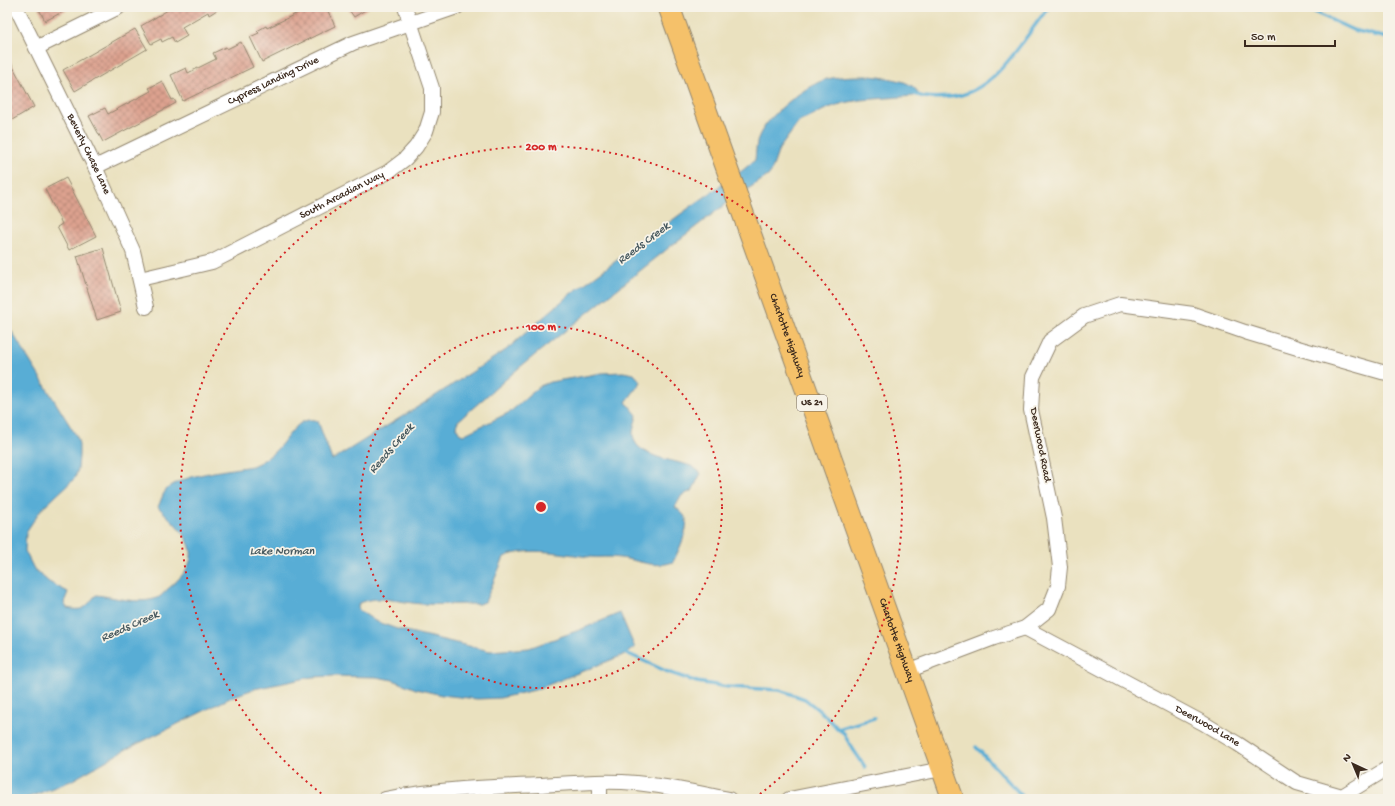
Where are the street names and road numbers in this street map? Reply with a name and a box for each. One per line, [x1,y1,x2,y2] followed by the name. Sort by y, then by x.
[226,54,321,108] street label: Cypress Landing Drive
[63,111,113,197] street label: Beverly Chase Lane
[298,169,387,222] street label: South Arcadian Way
[766,292,808,380] street label: Charlotte Highway
[797,395,827,411] road number: US 21
[1027,406,1053,485] street label: Deerwood Road
[876,597,917,685] street label: Charlotte Highway
[1172,703,1242,750] street label: Deerwood Lane

